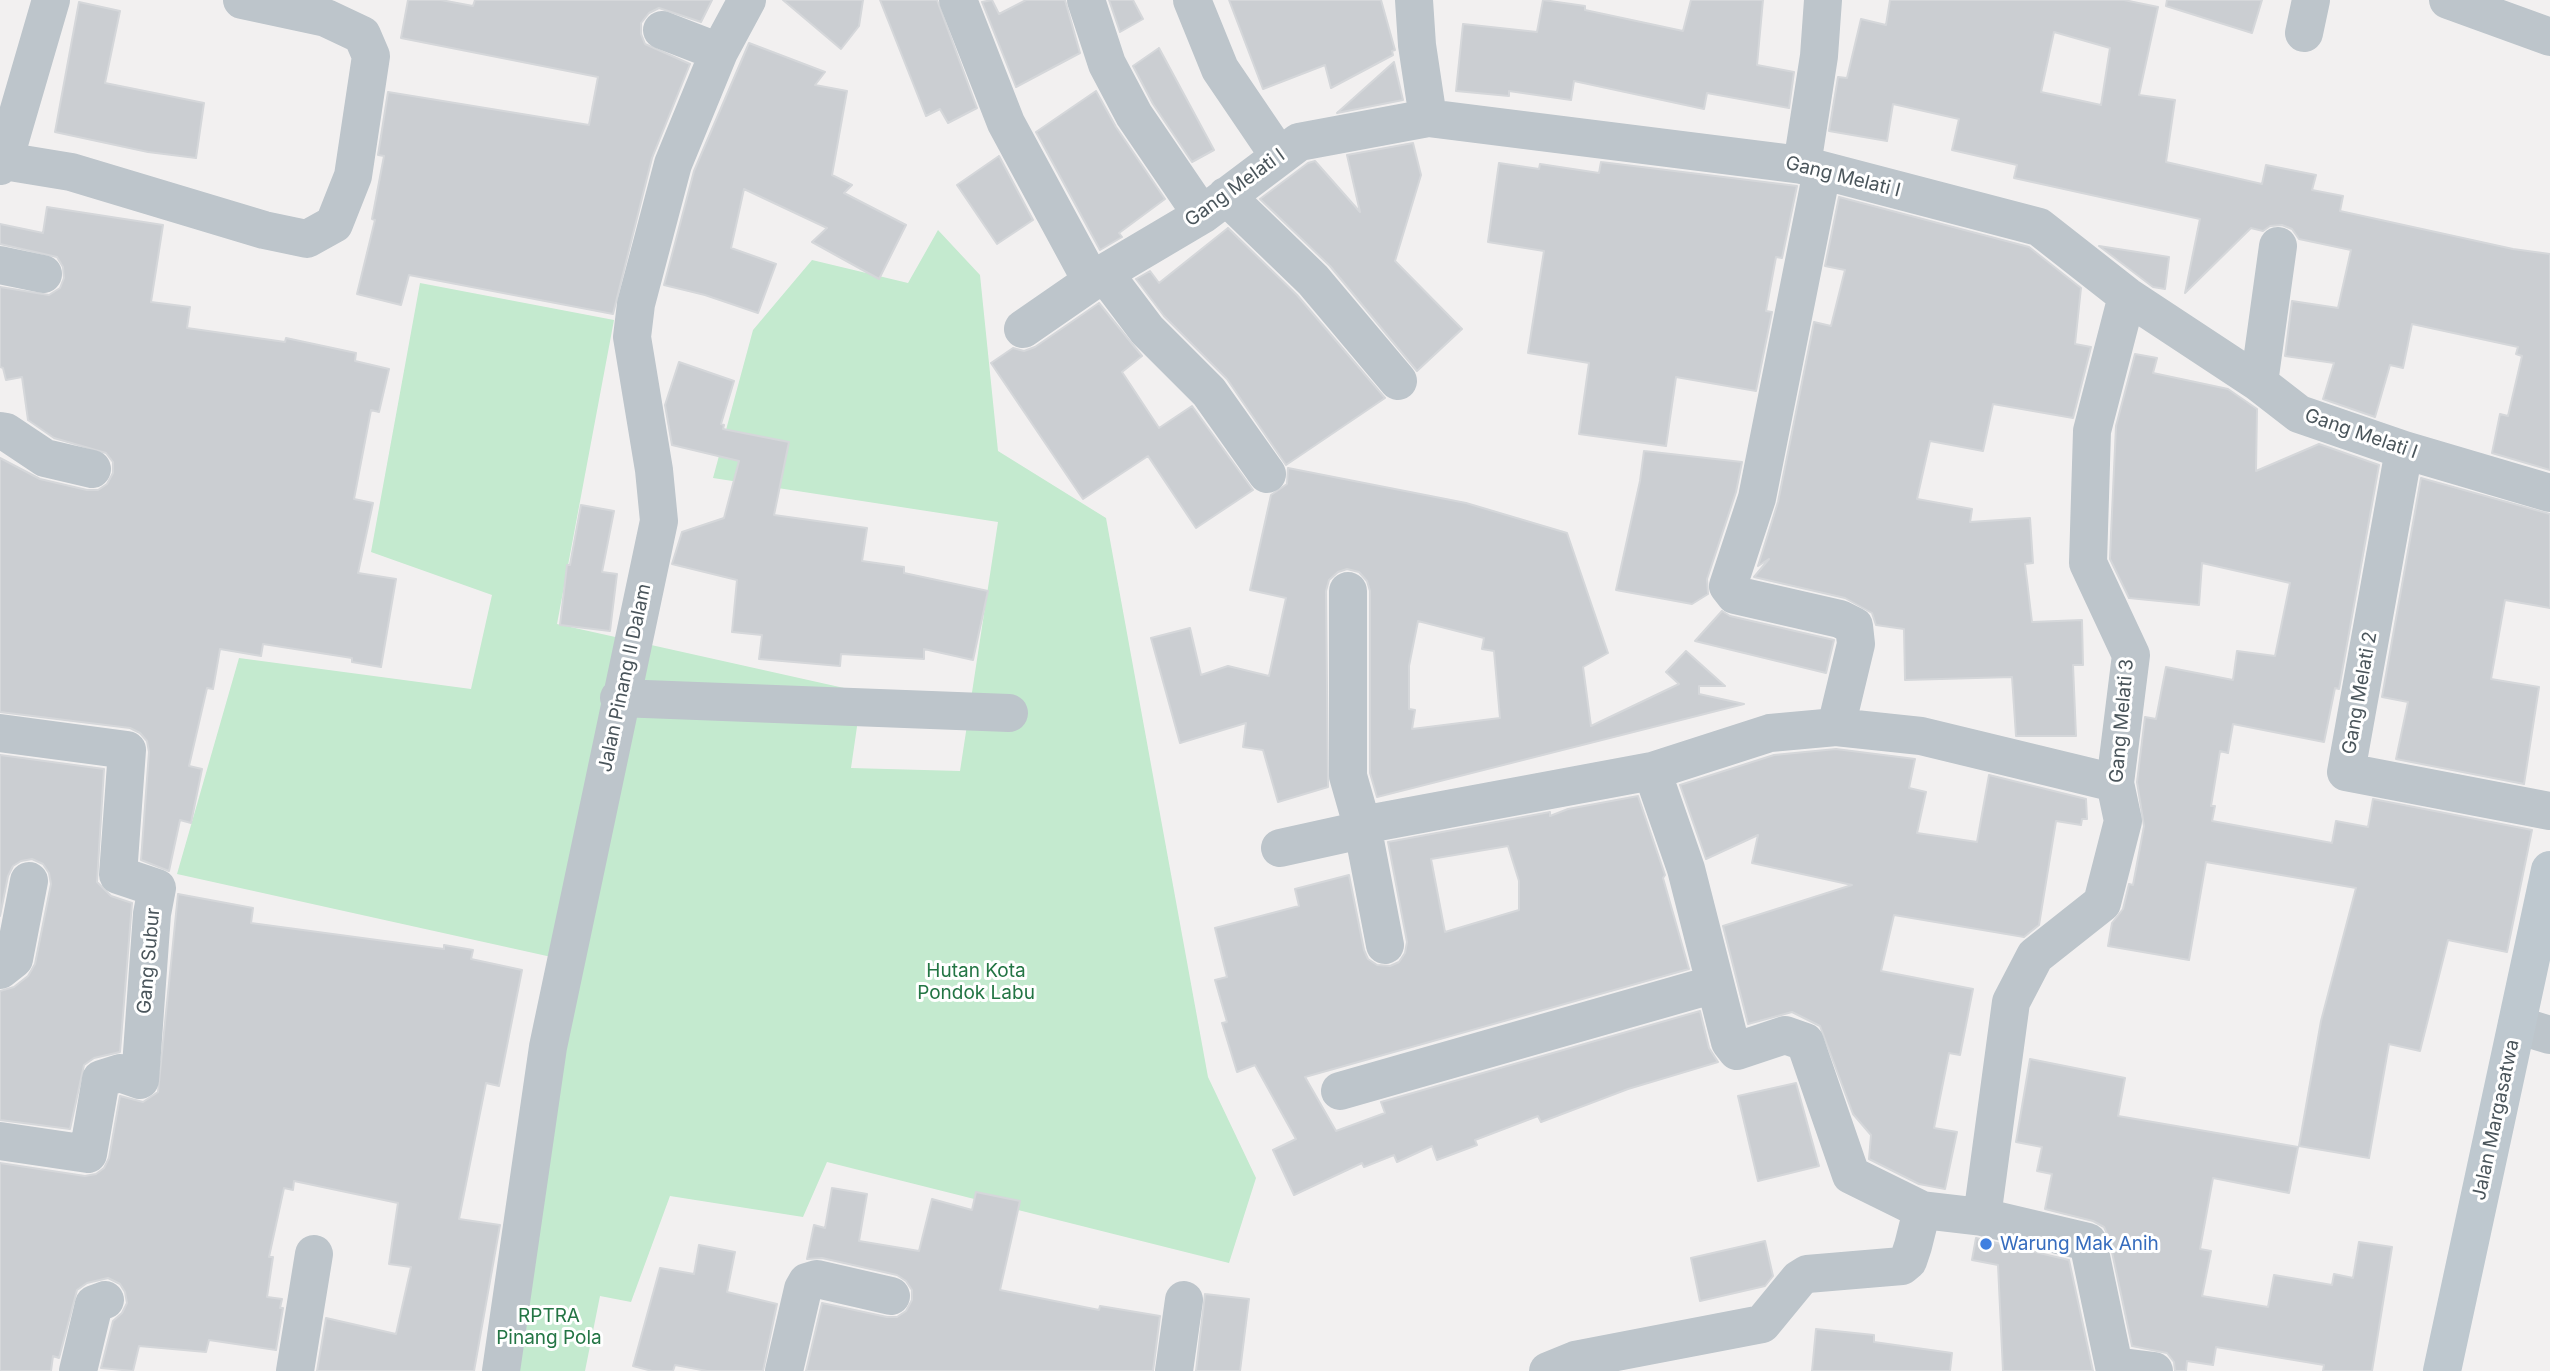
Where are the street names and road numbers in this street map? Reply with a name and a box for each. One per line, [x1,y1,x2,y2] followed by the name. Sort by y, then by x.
[1181,144,1289,232] street label: Gang Melati I
[1783,152,1903,202] street label: Gang Melati I
[2302,404,2420,464] street label: Gang Melati I
[594,582,656,774] street label: Jalan Pinang II Dalam
[2338,630,2382,756] street label: Gang Melati 2
[2105,658,2139,784] street label: Gang Melati 3
[133,907,165,1015] street label: Gang Subur
[2468,1038,2524,1202] street label: Jalan Margasatwa

